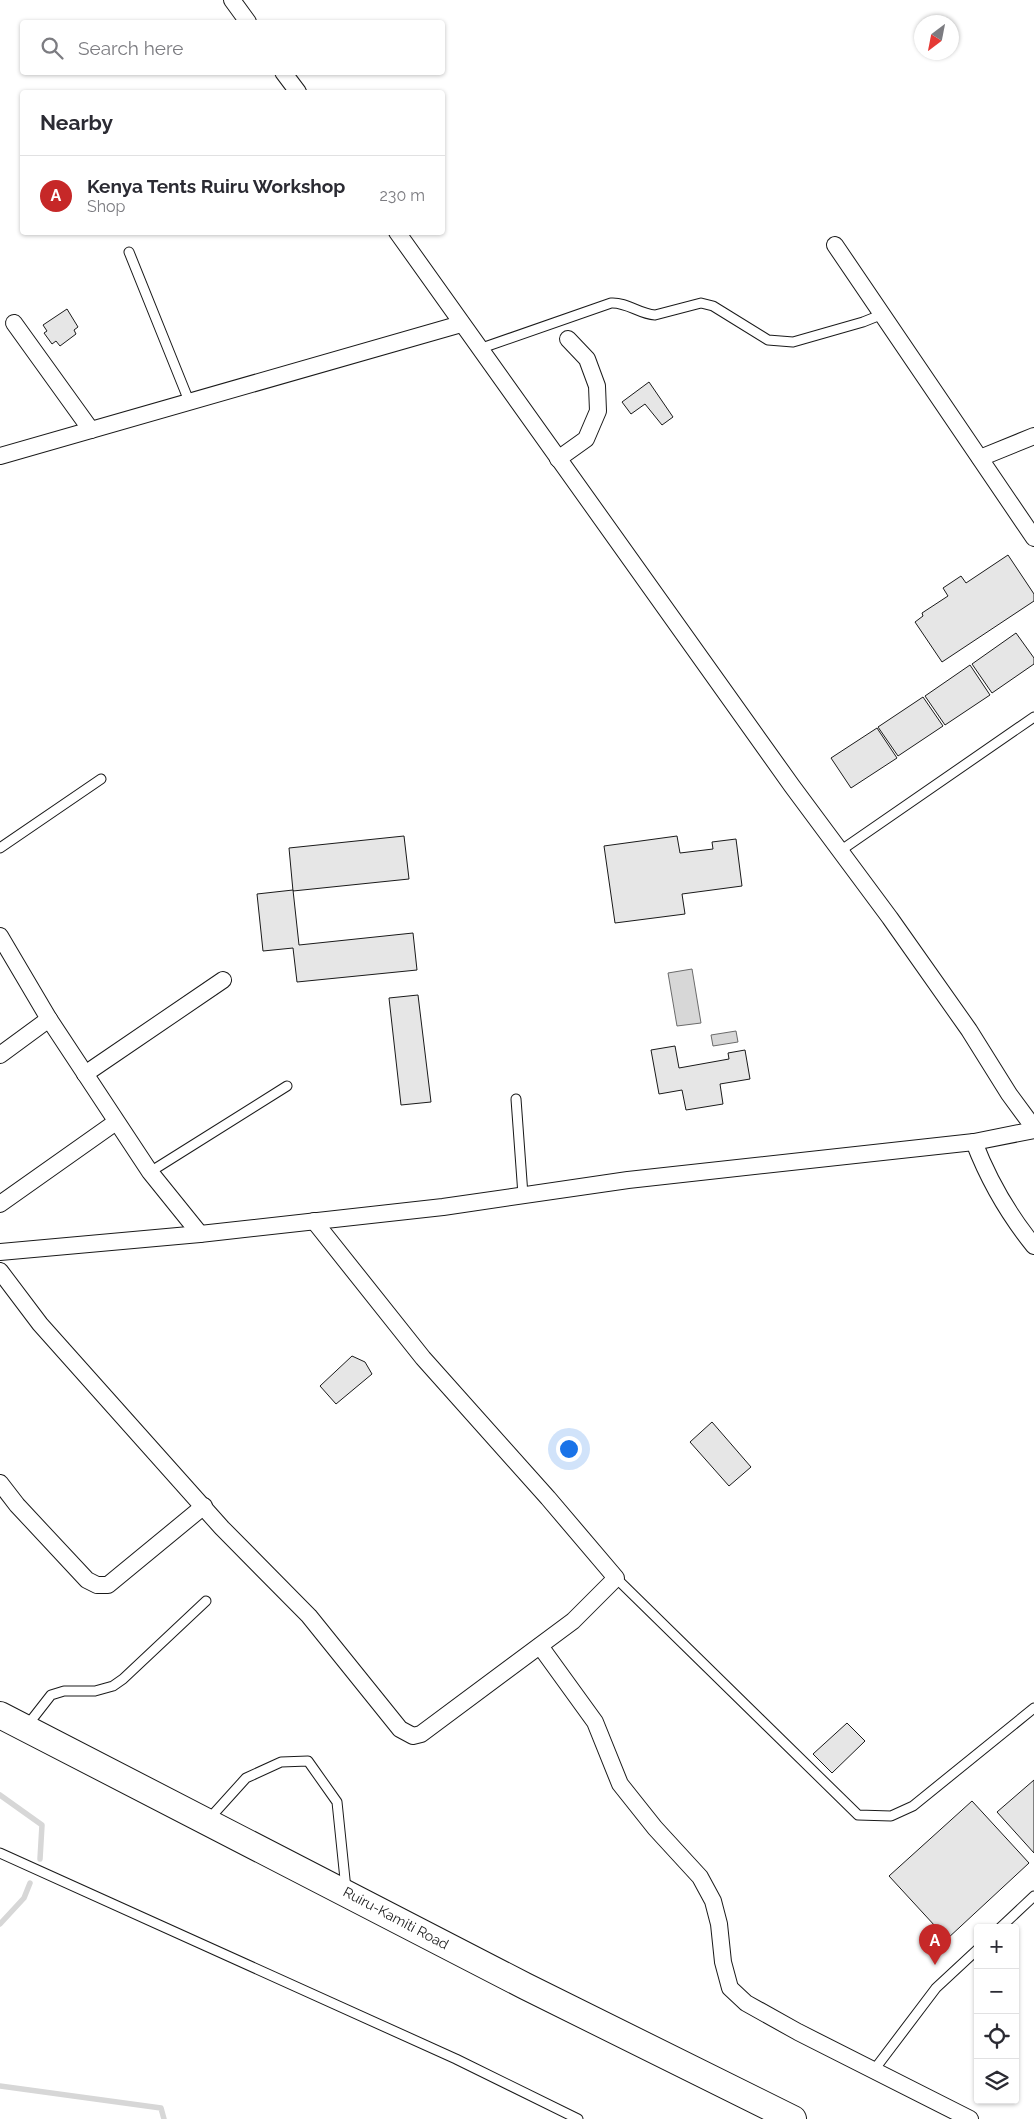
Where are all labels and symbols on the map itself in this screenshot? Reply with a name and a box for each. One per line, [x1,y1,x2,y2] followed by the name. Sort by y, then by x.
[914,15,959,60] north arrow
[556,1436,582,1462] your location
[341,1883,451,1953] street label: Ruiru-Kamiti Road
[919,1924,951,1965] pin: A

